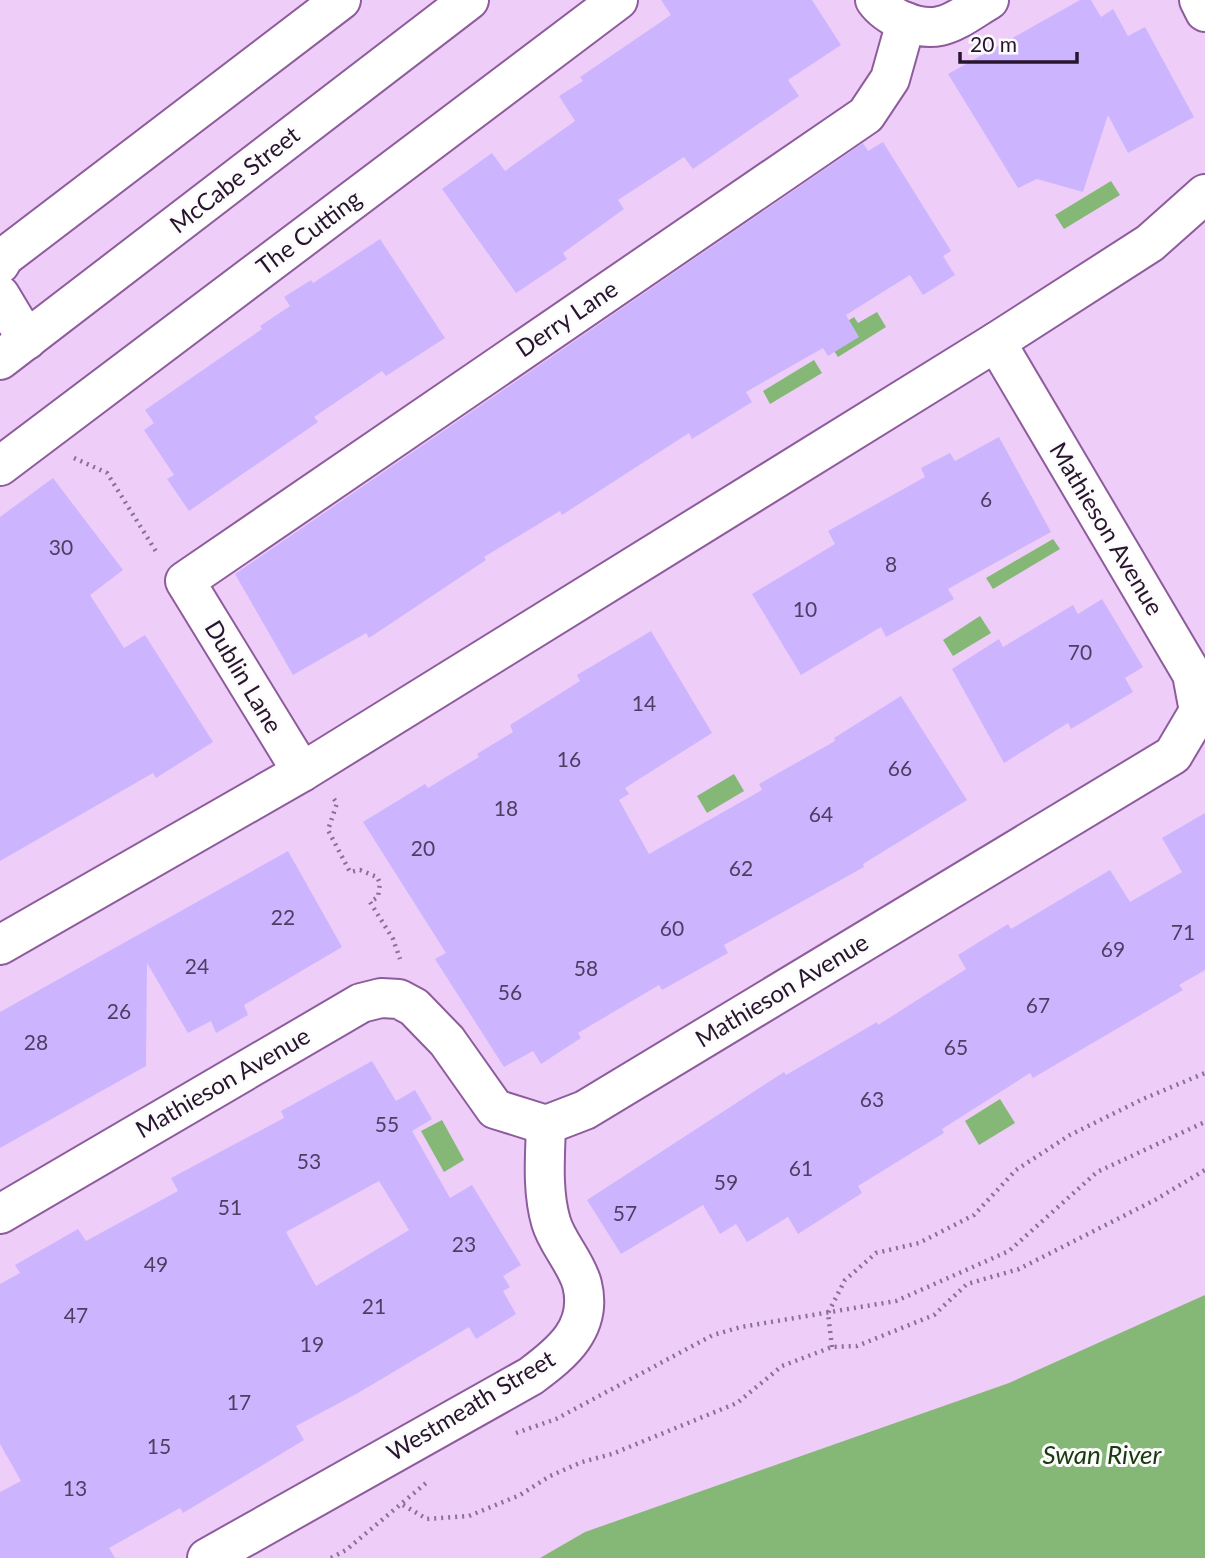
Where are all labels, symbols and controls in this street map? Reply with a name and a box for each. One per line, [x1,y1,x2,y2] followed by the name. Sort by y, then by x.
[960,21,1077,65] scale bar
[970,31,1017,56] text: 20 m
[163,119,305,238] street label: McCabe Street
[250,183,366,281] street label: The Cutting
[510,273,623,362] street label: Derry Lane
[1044,437,1170,620] street label: Mathieson Avenue
[980,486,992,511] house number: 6
[49,534,73,559] house number: 30
[885,551,897,576] house number: 8
[793,596,817,621] house number: 10
[199,615,289,738] street label: Dublin Lane
[1068,639,1092,664] house number: 70
[632,690,656,715] house number: 14
[557,746,581,771] house number: 16
[888,755,912,780] house number: 66
[494,795,518,820] house number: 18
[809,801,833,826] house number: 64
[411,835,435,860] house number: 20
[729,855,753,880] house number: 62
[271,904,295,929] house number: 22
[660,915,684,940] house number: 60
[1171,919,1195,944] house number: 71
[690,927,873,1053] street label: Mathieson Avenue
[1101,936,1125,961] house number: 69
[185,953,209,978] house number: 24
[574,955,598,980] house number: 58
[498,979,522,1004] house number: 56
[1026,992,1050,1017] house number: 67
[107,998,131,1023] house number: 26
[130,1020,315,1143] street label: Mathieson Avenue
[24,1029,48,1054] house number: 28
[944,1034,968,1059] house number: 65
[860,1086,884,1111] house number: 63
[375,1111,399,1136] house number: 55
[297,1148,321,1173] house number: 53
[789,1155,813,1180] house number: 61
[714,1169,738,1194] house number: 59
[218,1194,242,1219] house number: 51
[613,1200,637,1225] house number: 57
[452,1231,476,1256] house number: 23
[144,1251,168,1276] house number: 49
[362,1293,386,1318] house number: 21
[64,1302,88,1327] house number: 47
[300,1331,324,1356] house number: 19
[381,1343,560,1466] street label: Westmeath Street
[227,1389,251,1414] house number: 17
[147,1433,171,1458] house number: 15
[1043,1438,1163,1470] water label: Swan River
[63,1475,87,1500] house number: 13

